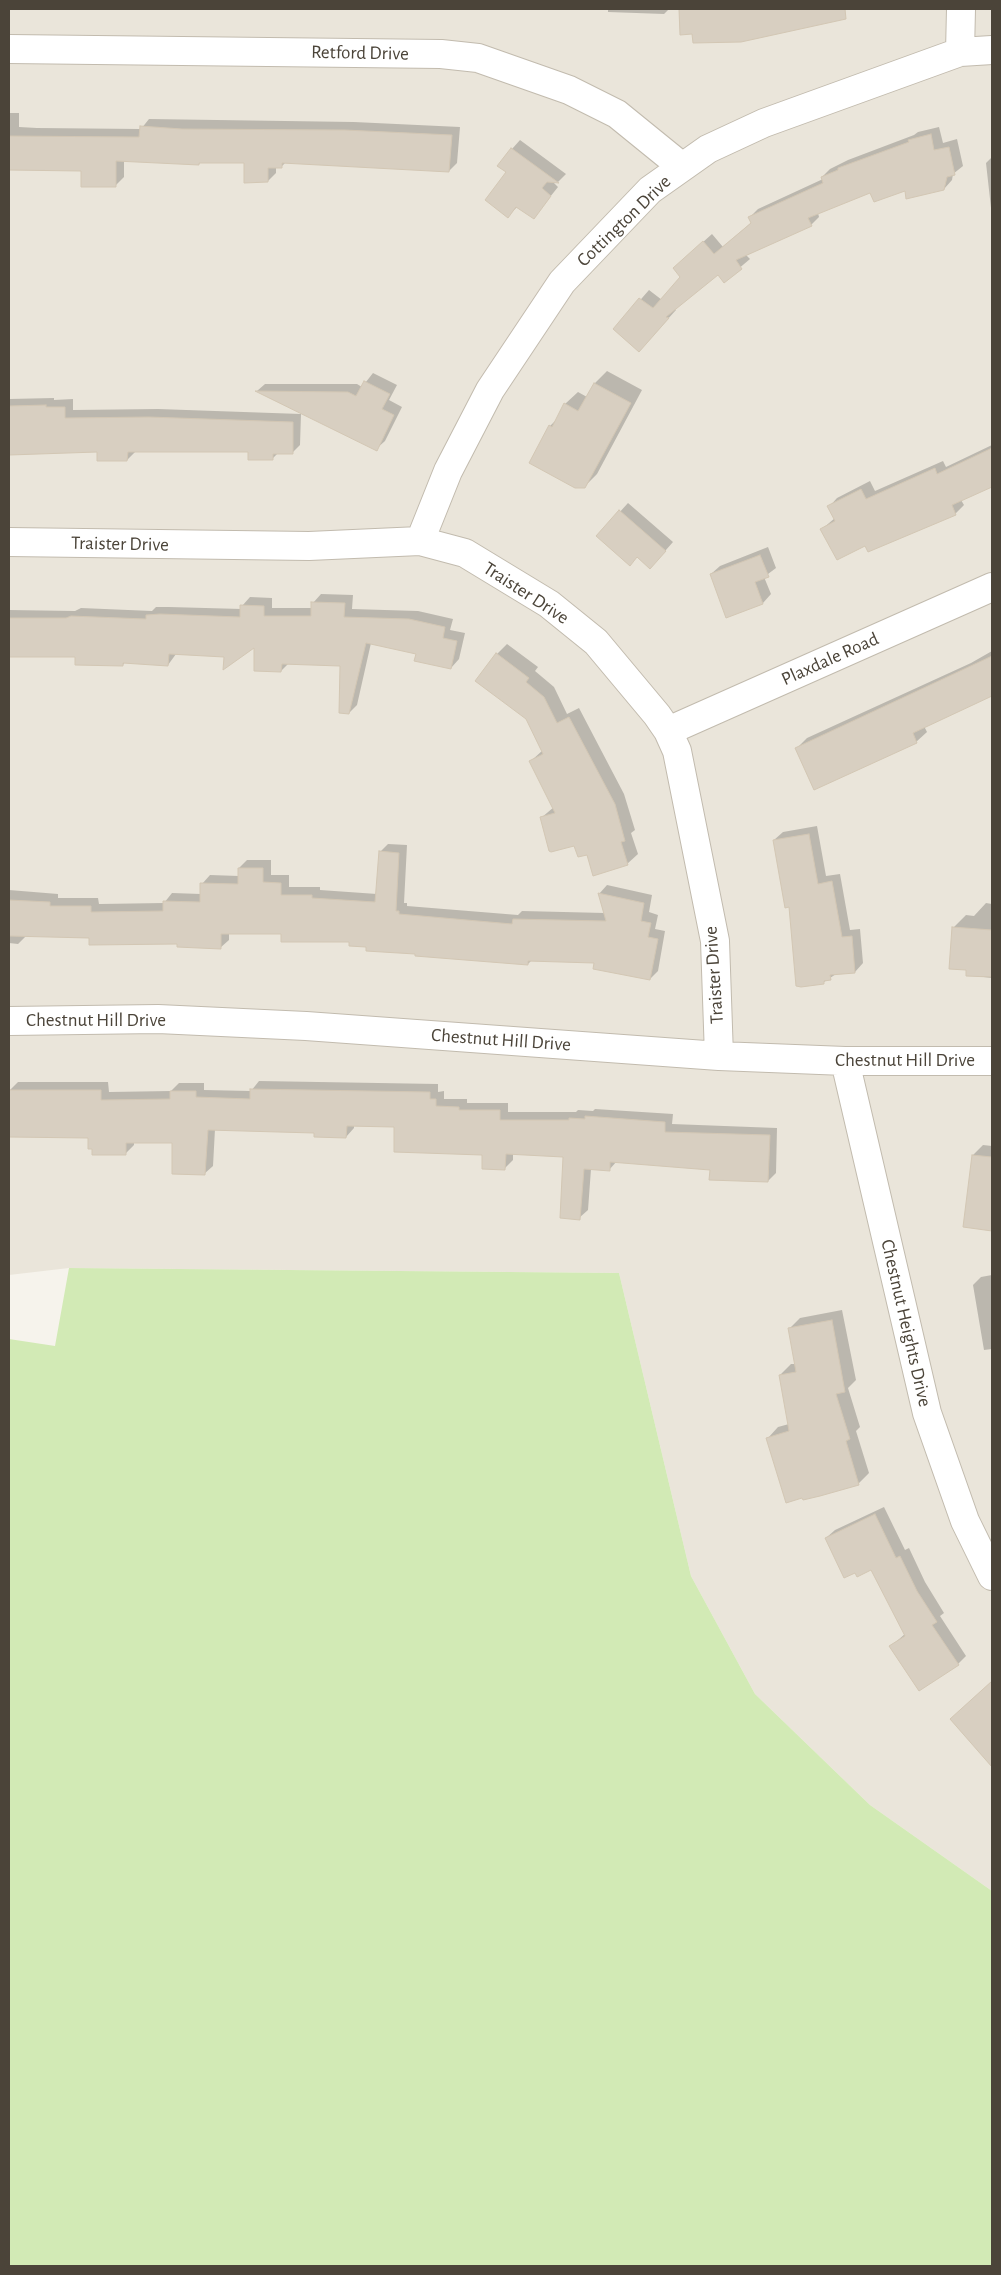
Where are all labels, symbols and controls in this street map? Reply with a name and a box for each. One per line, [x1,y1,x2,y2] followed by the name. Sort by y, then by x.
[311,41,409,65] street label: Retford Drive
[572,170,676,272] street label: Cottington Drive
[71,532,169,556] street label: Traister Drive
[479,557,573,629] street label: Traister Drive
[778,627,882,691] street label: Plaxdale Road
[699,925,729,1025] street label: Traister Drive
[26,1009,166,1031] street label: Chestnut Hill Drive
[430,1024,572,1056] street label: Chestnut Hill Drive
[835,1049,975,1071] street label: Chestnut Hill Drive
[876,1237,936,1409] street label: Chestnut Heights Drive

